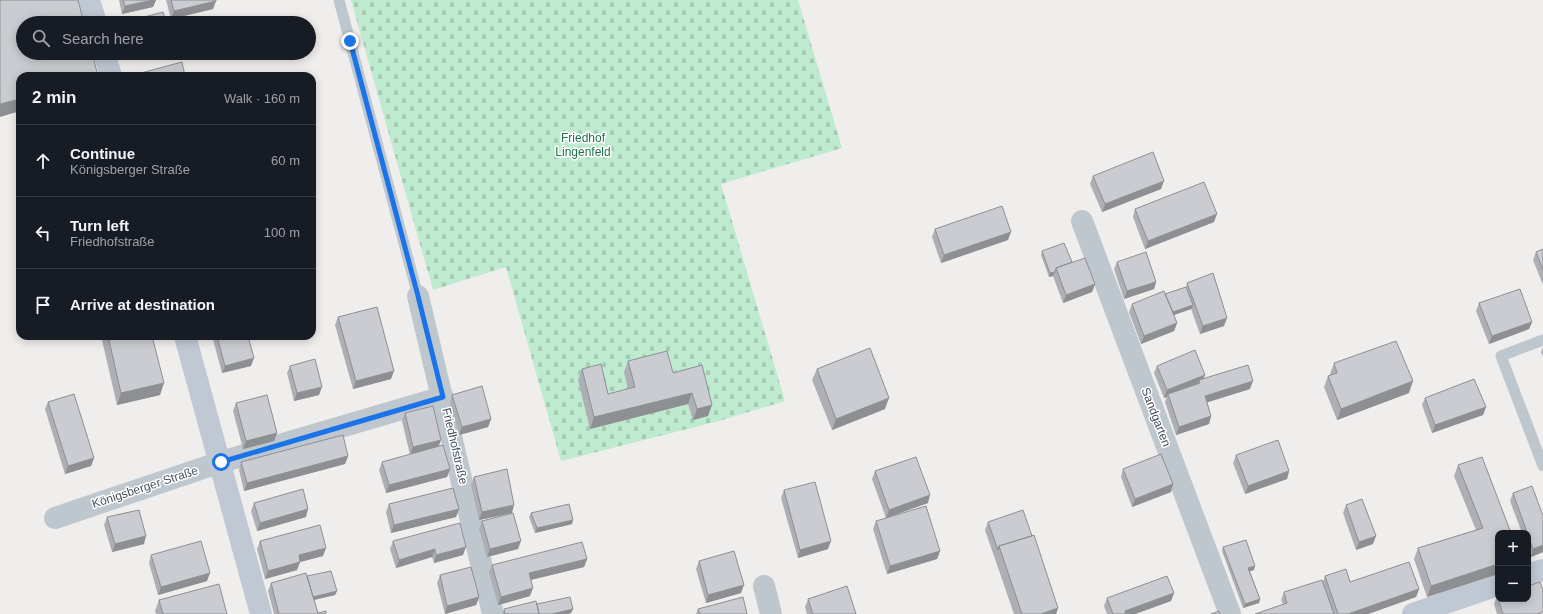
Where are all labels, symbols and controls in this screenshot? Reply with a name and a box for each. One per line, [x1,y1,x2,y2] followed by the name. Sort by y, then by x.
[16,16,316,60] search box
[30,27,52,49] icon: search
[62,30,144,47] text: Search here
[341,32,359,50] route end
[32,88,76,107] text: 2 min
[224,91,300,106] text: Walk · 160 m
[555,131,611,159] park label: Friedhof Lingenfeld
[70,145,135,162] text: Continue
[32,150,54,172] icon: ahead
[271,153,300,168] text: 60 m
[70,162,190,177] text: Königsberger Straße
[70,217,129,234] text: Turn left
[32,222,54,244] icon: left
[264,225,300,240] text: 100 m
[70,234,155,249] text: Friedhofstraße
[32,294,54,316] icon: arrive
[70,296,215,313] text: Arrive at destination
[1138,386,1174,448] street label: Sandgarten
[439,406,471,486] street label: Friedhofstraße
[212,453,230,471] route start
[90,463,200,511] street label: Königsberger Straße
[1495,530,1531,602] map controls
[1495,530,1531,566] button: +
[1495,566,1531,602] button: −

